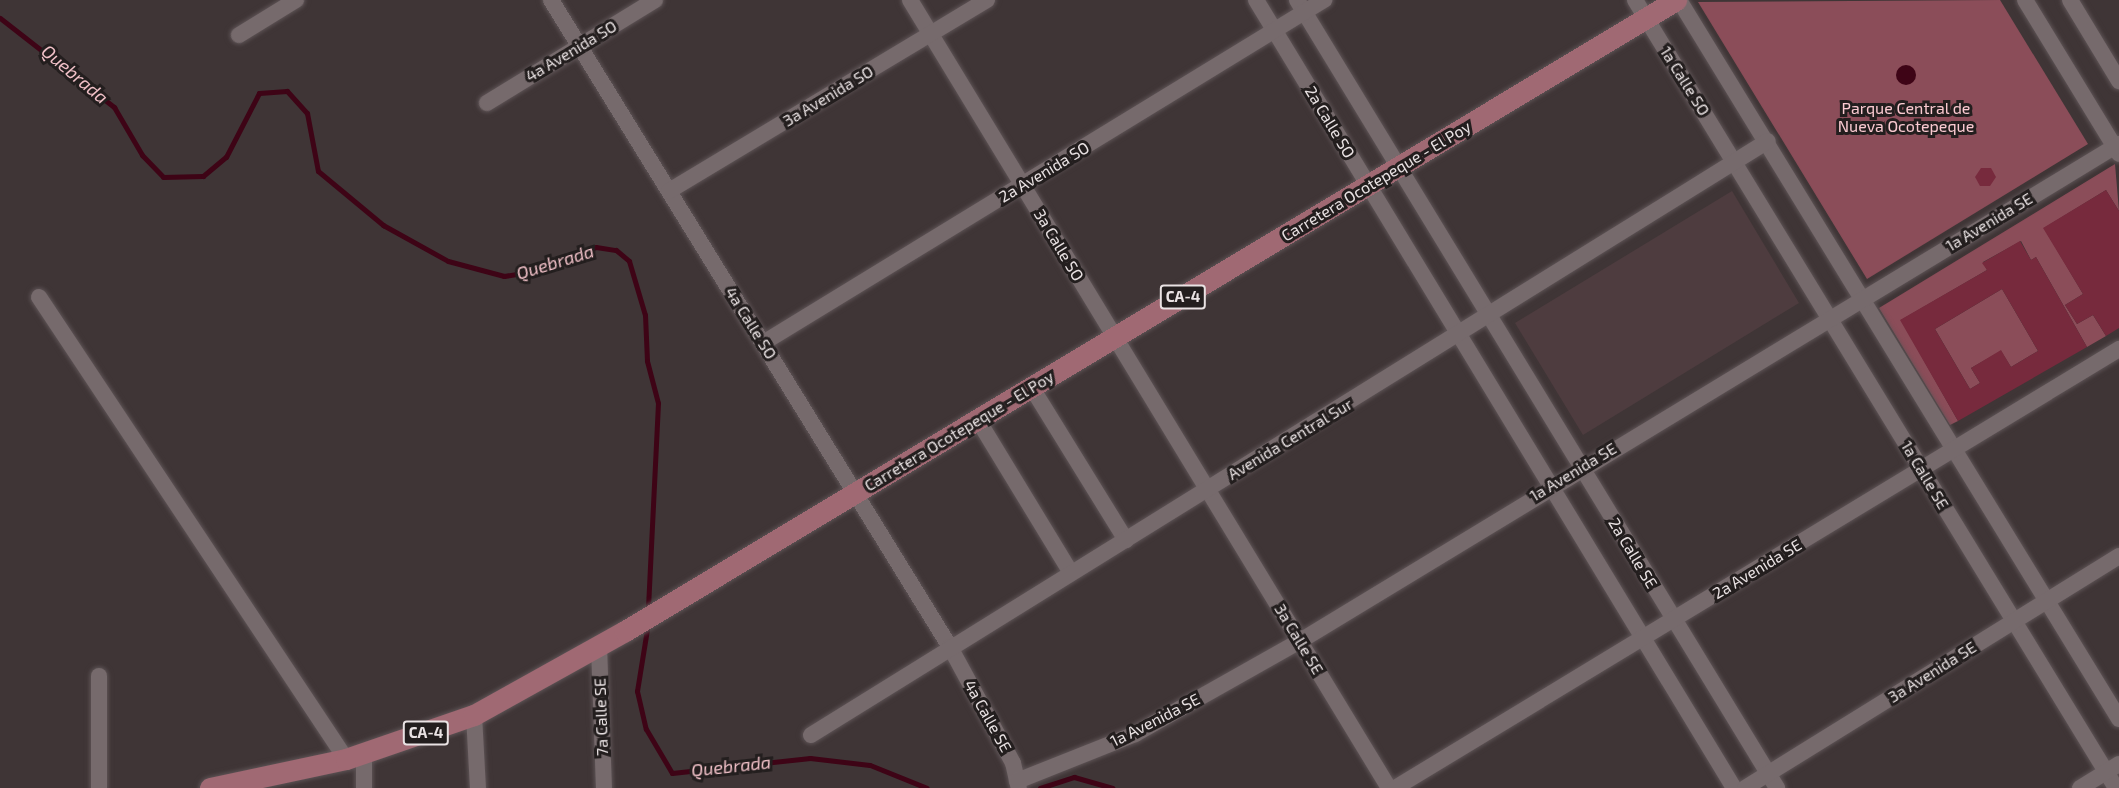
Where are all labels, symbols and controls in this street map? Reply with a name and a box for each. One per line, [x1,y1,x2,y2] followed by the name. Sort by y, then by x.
[522,16,620,86] street label: 4a Avenida SO
[37,40,113,108] water label: Quebrada
[1656,43,1714,119] street label: 1a Calle SO
[779,61,877,131] street label: 3a Avenida SO
[1301,83,1359,161] street label: 2a Calle SO
[1838,98,1974,136] park label: Parque Central de Nueva Ocotepeque
[1278,117,1474,245] street label: Carretera Ocotepeque - El Poy
[995,137,1093,207] street label: 2a Avenida SO
[1942,189,2036,255] street label: 1a Avenida SE
[1030,206,1088,284] street label: 3a Calle SO
[514,240,596,284] water label: Quebrada
[721,283,781,363] street label: 4a Calle SO
[1159,285,1207,309] road number: CA-4
[861,367,1057,495] street label: Carretera Ocotepeque - El Poy
[1224,394,1356,484] street label: Avenida Central Sur
[1897,437,1953,513] street label: 1a Calle SE
[1526,439,1620,505] street label: 1a Avenida SE
[1604,514,1662,592] street label: 2a Calle SE
[1709,535,1805,603] street label: 2a Avenida SE
[1270,600,1328,678] street label: 3a Calle SE
[1884,637,1980,707] street label: 3a Avenida SE
[960,676,1016,756] street label: 4a Calle SE
[590,678,612,756] street label: 7a Calle SE
[1107,689,1203,751] street label: 1a Avenida SE
[402,721,450,745] road number: CA-4
[690,751,772,781] water label: Quebrada

